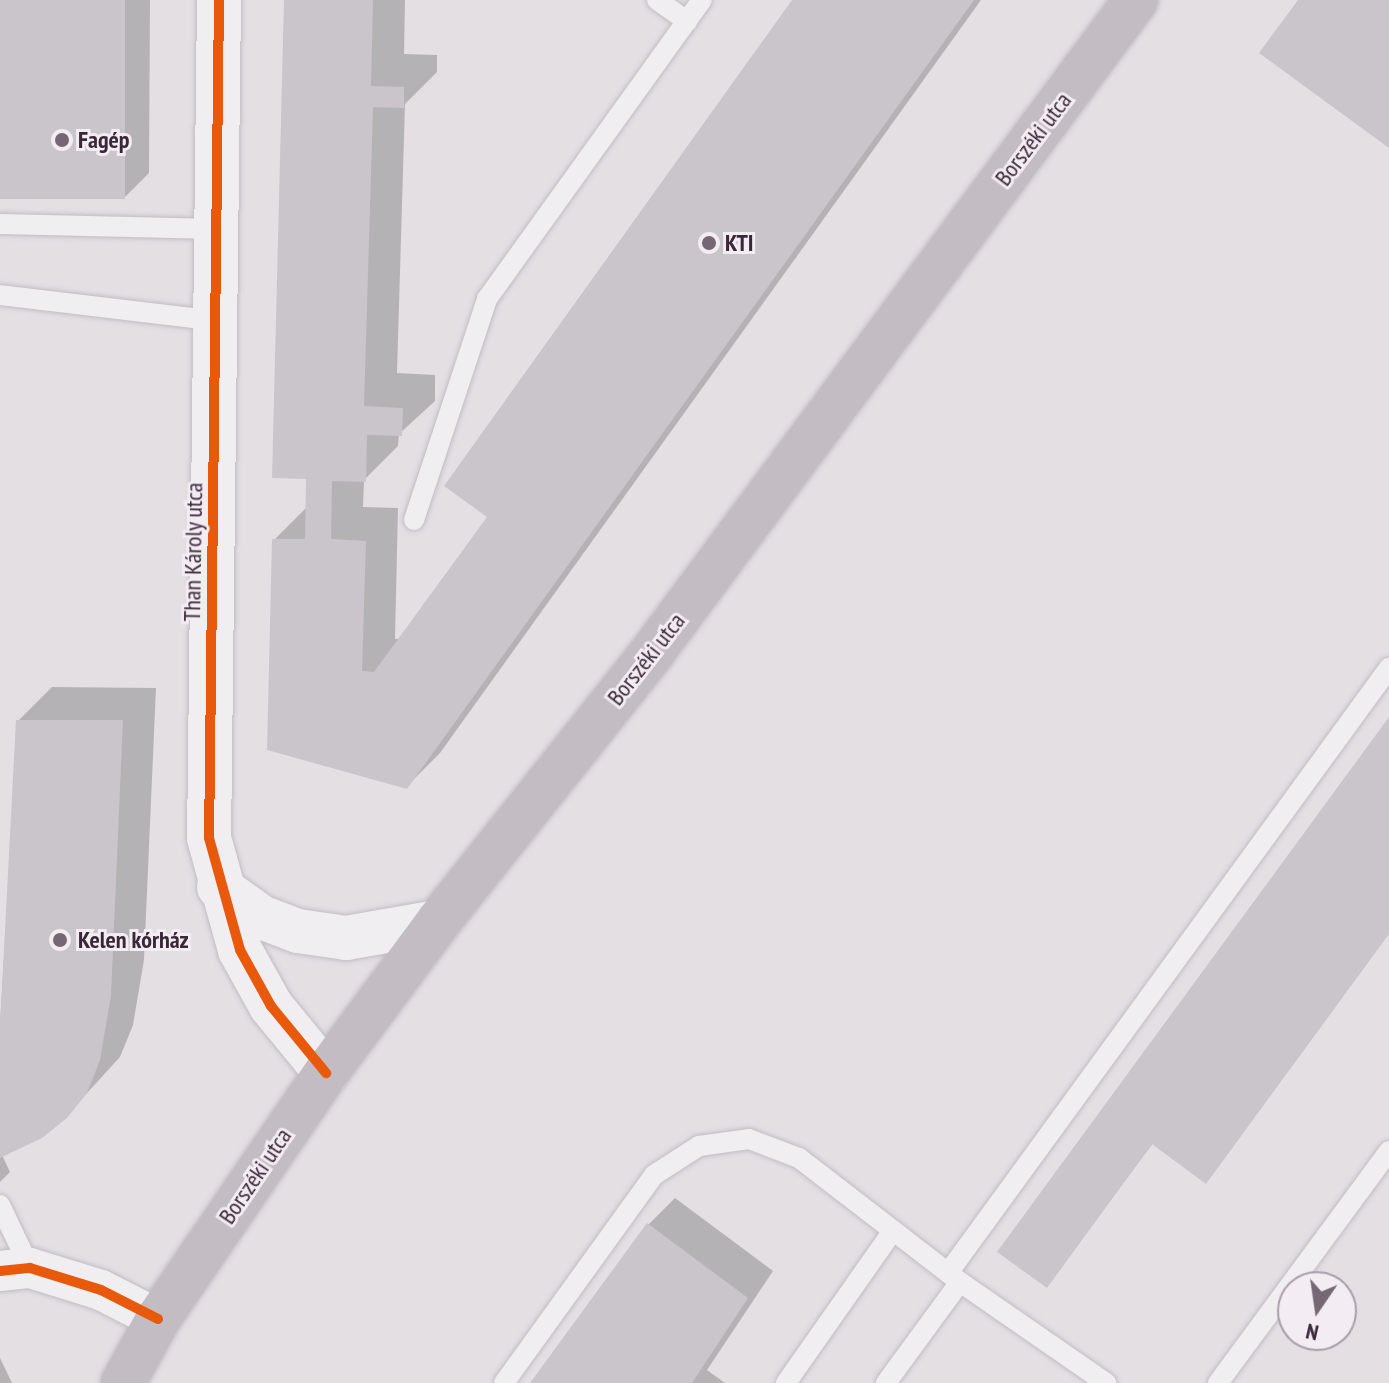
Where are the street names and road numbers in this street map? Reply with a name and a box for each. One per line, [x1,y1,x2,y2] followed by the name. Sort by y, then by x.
[989,87,1077,191] street label: Borszéki utca
[177,482,209,622] street label: Than Károly utca
[601,607,691,711] street label: Borszéki utca
[213,1123,297,1229] street label: Borszéki utca

